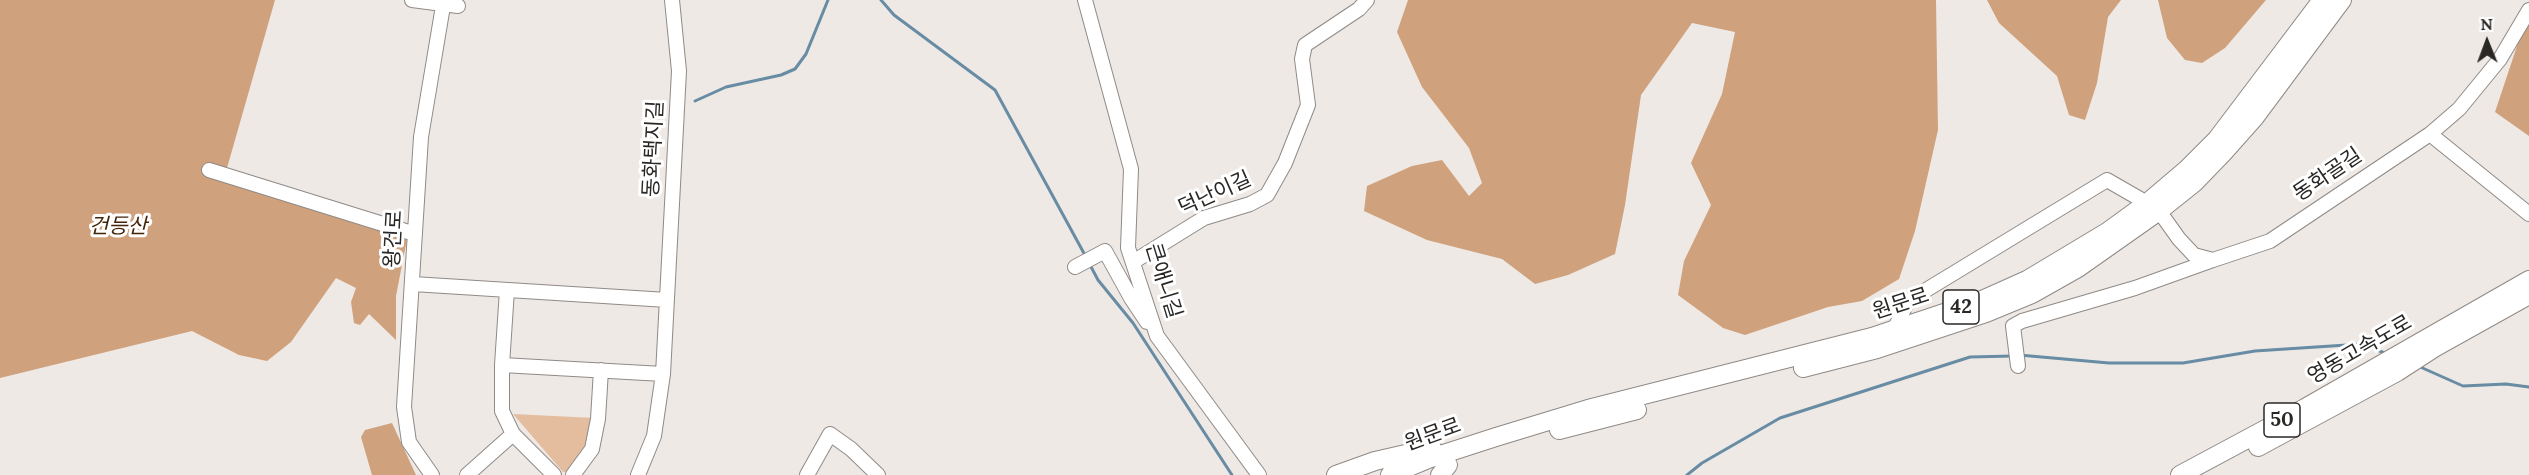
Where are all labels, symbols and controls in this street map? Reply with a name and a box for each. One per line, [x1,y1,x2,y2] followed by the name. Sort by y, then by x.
[2457,12,2517,72] north arrow
[2480,14,2493,34] text: N
[639,100,669,198] street label: 동화택지길
[2289,143,2367,207] street label: 동화골길
[1175,167,1255,221] street label: 덕난이길
[380,209,408,269] street label: 왕건로
[89,214,147,240] park label: 건등산
[1140,240,1186,322] street label: 큰애니길
[1870,283,1932,325] street label: 원문로
[1943,290,1979,324] road number: 42
[2304,310,2416,390] street label: 영동고속도로
[2264,403,2300,437] road number: 50
[1401,413,1465,457] street label: 원문로

